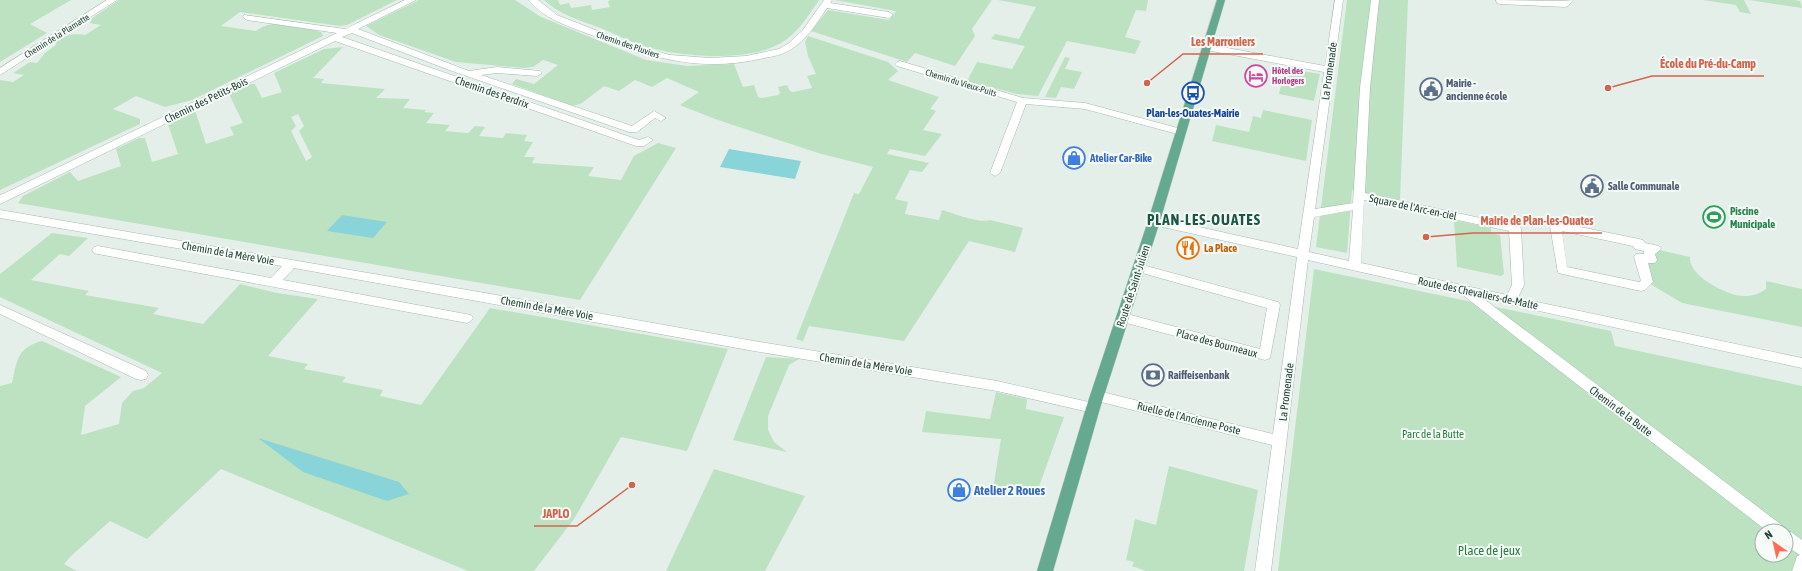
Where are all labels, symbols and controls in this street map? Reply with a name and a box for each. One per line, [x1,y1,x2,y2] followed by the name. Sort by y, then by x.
[23,12,91,60] street label: Chemin de la Plamatte
[595,29,661,61] street label: Chemin des Pluviers
[1183,30,1263,54] callout: Les Marroniers
[1191,35,1256,49] text: Les Marroniers
[1319,41,1339,101] street label: La Promenade
[1652,52,1764,76] callout: École du Pré-du-Camp
[1660,56,1756,71] text: École du Pré-du-Camp
[1243,63,1269,89] hotel icon: Hôtel des Horlogers
[1272,66,1305,86] place label: Hôtel des Horlogers
[924,67,998,99] street label: Chemin du Vieux-Puits
[454,74,531,110] street label: Chemin des Perdrix
[163,75,250,125] street label: Chemin des Petits-Bois
[1418,76,1444,102] public building icon: Mairie - ancienne école
[1446,77,1507,102] place label: Mairie - ancienne école
[1180,80,1206,106] bus stop icon: Plan-les-Ouates-Mairie
[1146,107,1240,119] place label: Plan-les-Ouates-Mairie
[1061,145,1087,171] shop icon: Atelier Car-Bike
[1089,152,1152,164] place label: Atelier Car-Bike
[1579,173,1605,199] public building icon: Salle Communale
[1608,180,1679,192] place label: Salle Communale
[1368,192,1458,222] street label: Square de l'Arc-en-ciel
[1701,204,1727,230] sports icon: Piscine Municipale
[1730,205,1775,230] place label: Piscine Municipale
[1473,209,1602,233] callout: Mairie de Plan-les-Ouates
[1147,211,1261,228] district label: PLAN-LES-OUATES
[1480,214,1594,228] text: Mairie de Plan-les-Ouates
[1175,235,1201,261] restaurant icon: La Place
[181,239,275,267] street label: Chemin de la Mère Voie
[1204,242,1237,254] place label: La Place
[1114,244,1152,328] street label: Route de Saint-Julien
[1417,274,1539,312] street label: Route des Chevaliers-de-Malte
[500,294,594,322] street label: Chemin de la Mère Voie
[1175,326,1260,360] street label: Place des Bourneaux
[819,351,913,377] street label: Chemin de la Mère Voie
[1140,362,1166,388] bank icon: Raiffeisenbank
[1276,362,1296,422] street label: La Promenade
[1168,369,1230,381] place label: Raiffeisenbank
[1587,383,1655,439] street label: Chemin de la Butte
[1136,399,1242,437] street label: Ruelle de l'Ancienne Poste
[1402,428,1464,440] park label: Parc de la Butte
[946,477,972,503] shop icon: Atelier 2 Roues
[973,483,1046,498] place label: Atelier 2 Roues
[534,502,577,526] callout: JAPLO
[541,507,570,521] text: JAPLO
[1754,523,1794,563] north arrow
[1762,528,1774,542] text: N
[1458,543,1521,558] park label: Place de jeux

